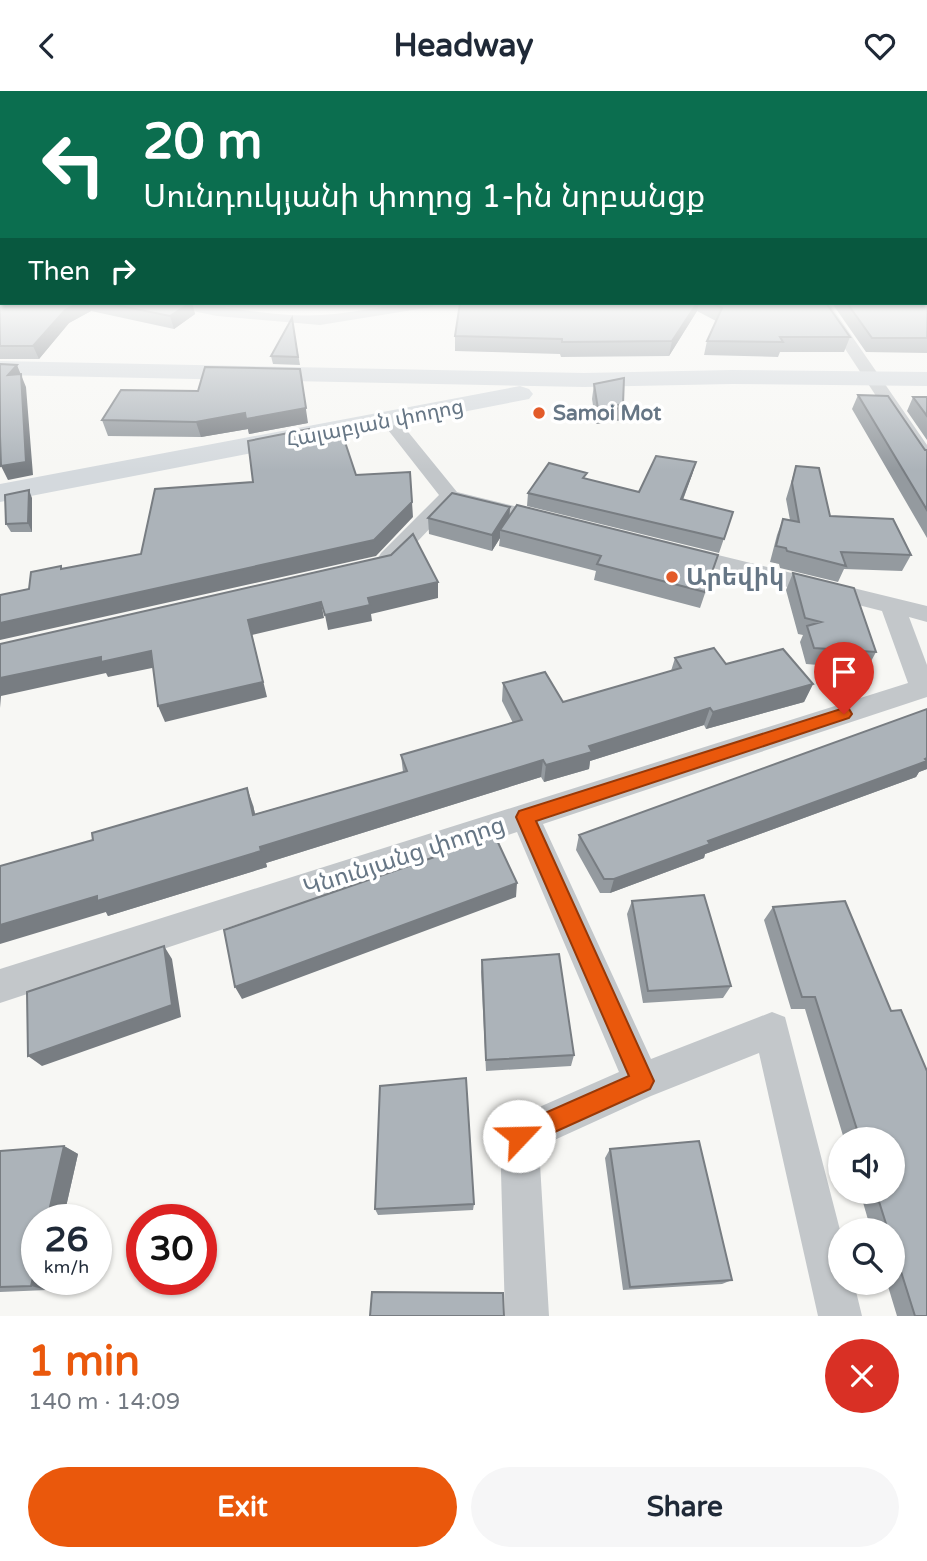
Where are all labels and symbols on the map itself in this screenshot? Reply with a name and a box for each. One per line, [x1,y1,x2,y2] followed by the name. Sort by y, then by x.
[284,394,466,453] street label: Հալաբյան փողոց
[553,401,661,426] place label: Samoi Mot
[531,405,547,421] marker: Samoi Mot
[686,563,784,592] place label: Արեվիկ
[664,569,680,585] marker: Արեվիկ
[814,642,874,714] pin
[300,810,509,903] street label: Կնունյանց փողոց
[482,1099,556,1173] position arrow
[126,1204,217,1295] speed limit sign: 30

